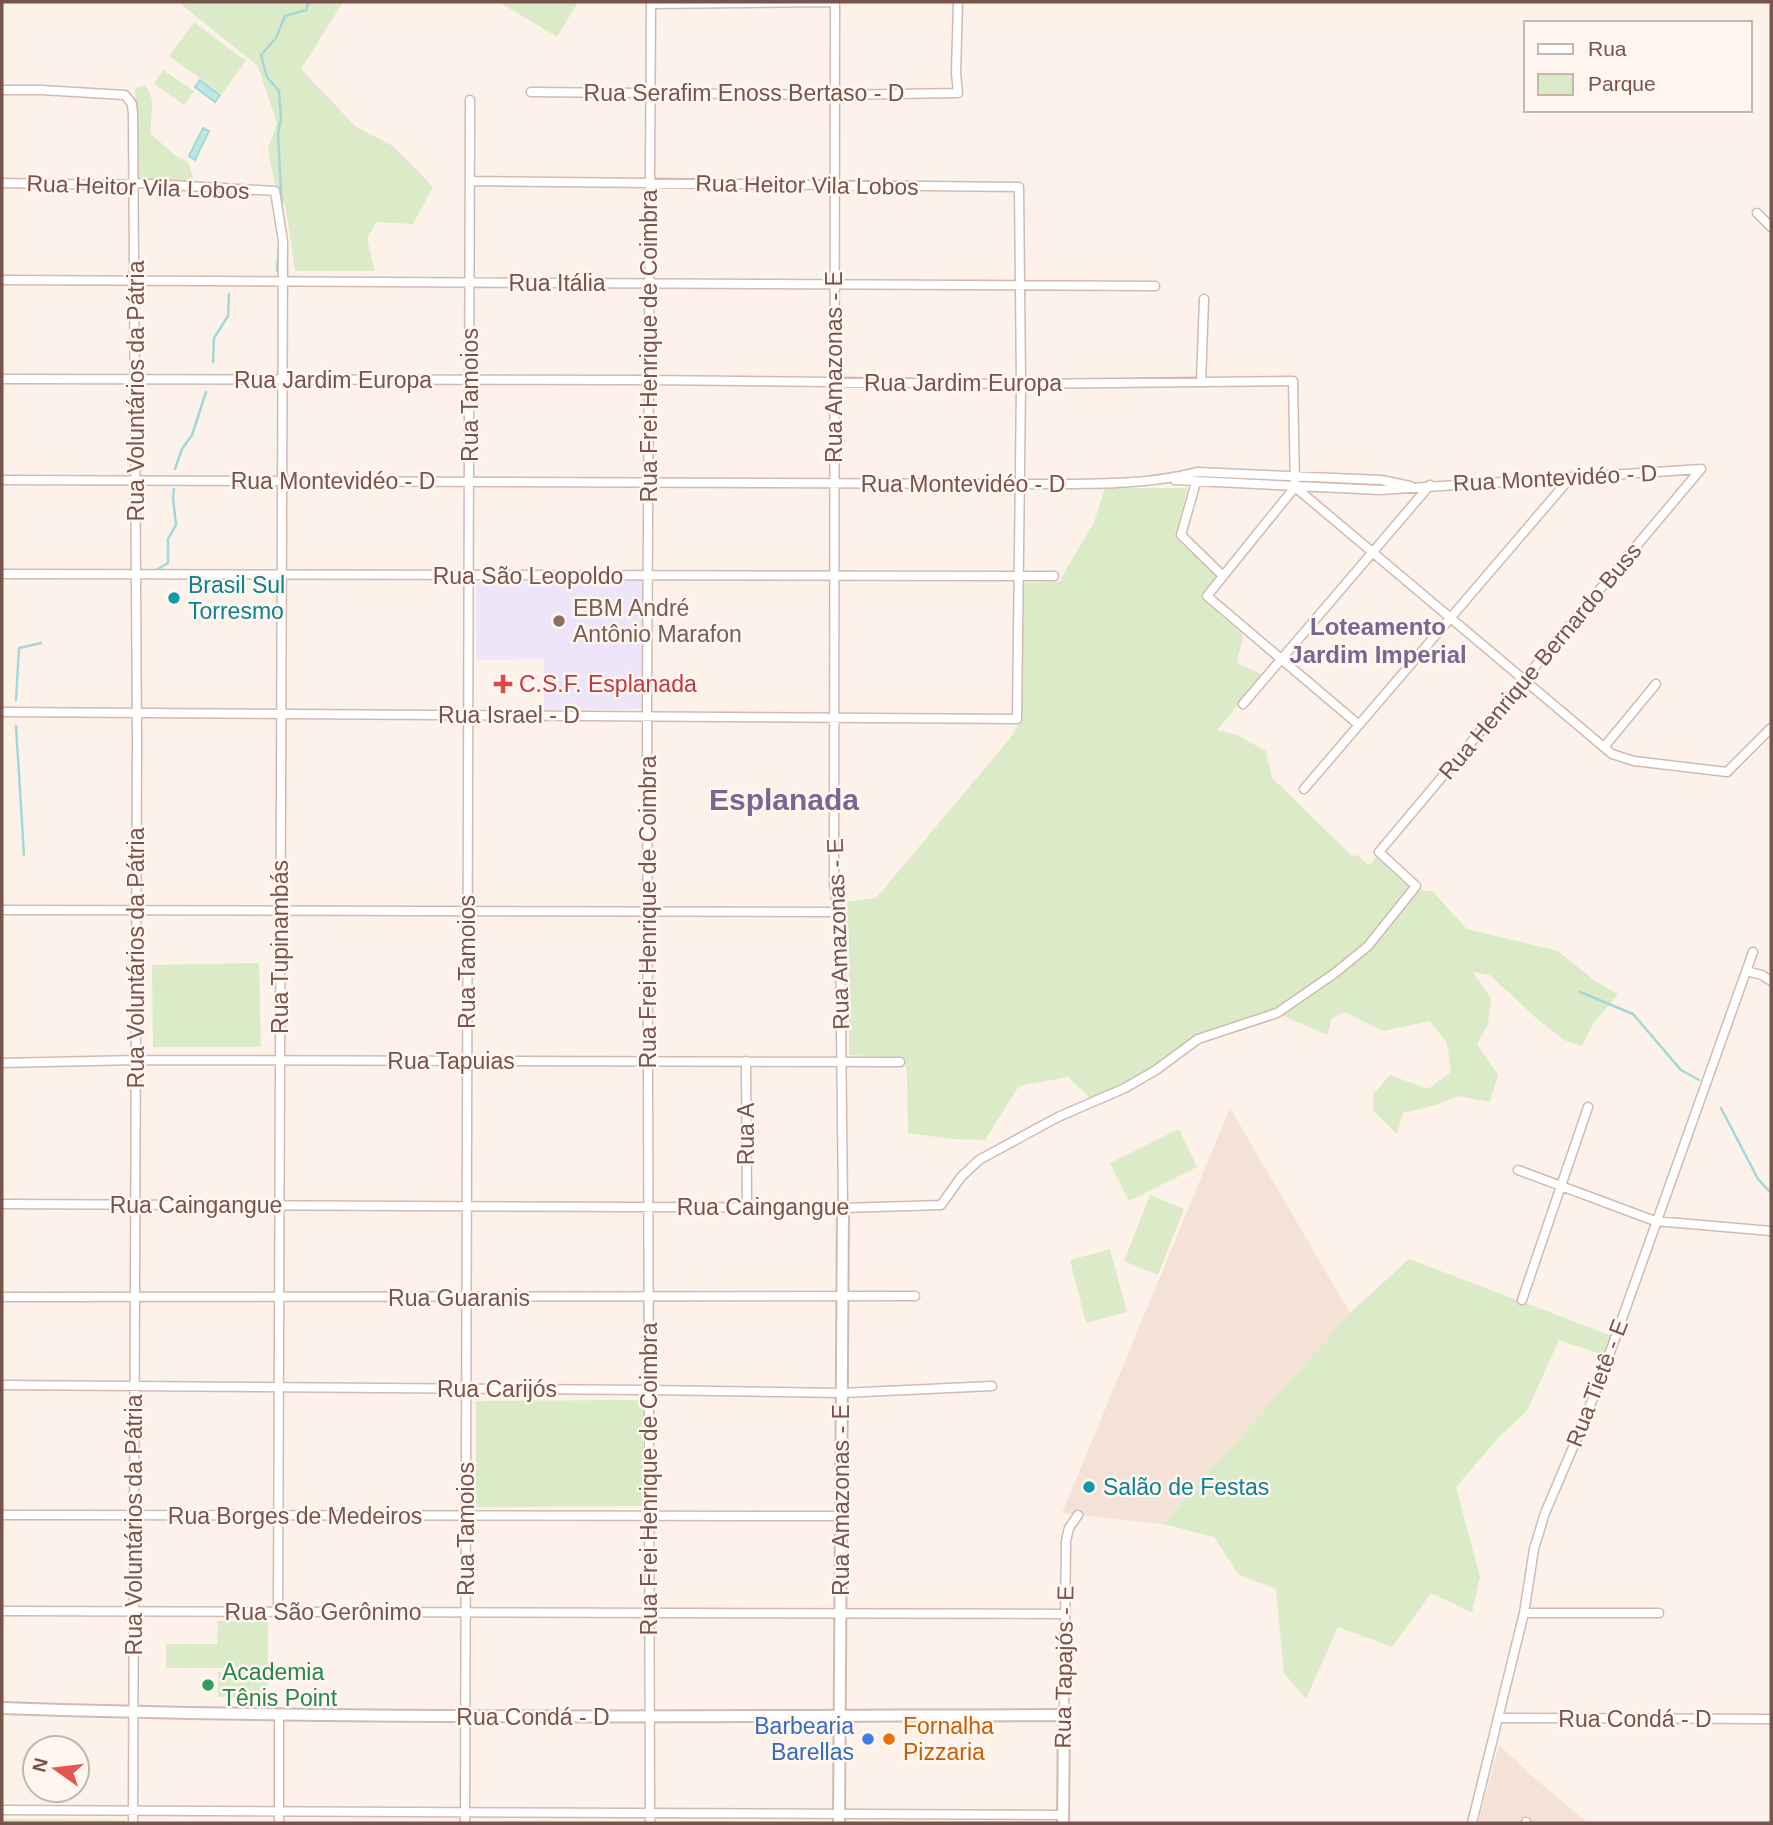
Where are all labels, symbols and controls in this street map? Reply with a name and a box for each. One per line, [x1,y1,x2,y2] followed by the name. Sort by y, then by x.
[1524,21,1752,112] legend
[1588,37,1627,60] text: Rua
[1588,72,1656,95] text: Parque
[584,80,904,106] street label: Rua Serafim Enoss Bertaso - D
[26,170,250,204] street label: Rua Heitor Vila Lobos
[695,170,919,200] street label: Rua Heitor Vila Lobos
[636,189,662,503] street label: Rua Frei Henrique de Coimbra
[123,260,149,521] street label: Rua Voluntários da Pátria
[508,270,606,296] street label: Rua Itália
[821,271,847,463] street label: Rua Amazonas - E
[457,328,483,462] street label: Rua Tamoios
[234,367,432,393] street label: Rua Jardim Europa
[864,370,1062,396] street label: Rua Jardim Europa
[1452,460,1658,496] street label: Rua Montevidéo - D
[231,468,435,494] street label: Rua Montevidéo - D
[861,471,1065,497] street label: Rua Montevidéo - D
[1433,538,1647,784] street label: Rua Henrique Bernardo Buss
[433,563,623,589] street label: Rua São Leopoldo
[188,572,285,624] place label: Brasil Sul Torresmo
[166,590,182,606] marker: Brasil Sul Torresmo
[573,595,742,647] place label: EBM André Antônio Marafon
[551,613,567,629] marker: EBM André Antônio Marafon
[1289,613,1467,668] district label: Loteamento Jardim Imperial
[519,671,697,697] place label: C.S.F. Esplanada
[493,674,513,694] marker: C.S.F. Esplanada
[438,702,580,728] street label: Rua Israel - D
[635,755,661,1069] street label: Rua Frei Henrique de Coimbra
[709,783,859,816] district label: Esplanada
[123,827,149,1088] street label: Rua Voluntários da Pátria
[822,838,854,1030] street label: Rua Amazonas - E
[267,860,293,1034] street label: Rua Tupinambás
[454,895,480,1029] street label: Rua Tamoios
[387,1048,515,1074] street label: Rua Tapuias
[733,1102,759,1165] street label: Rua A
[110,1192,282,1218] street label: Rua Caingangue
[677,1194,849,1220] street label: Rua Caingangue
[388,1285,530,1311] street label: Rua Guaranis
[1561,1316,1633,1450] street label: Rua Tietê - E
[636,1322,662,1636] street label: Rua Frei Henrique de Coimbra
[437,1376,557,1402] street label: Rua Carijós
[121,1394,147,1655] street label: Rua Voluntários da Pátria
[828,1404,854,1596] street label: Rua Amazonas - E
[453,1462,479,1596] street label: Rua Tamoios
[1103,1474,1269,1500] place label: Salão de Festas
[1081,1479,1097,1495] marker: Salão de Festas
[168,1503,422,1529] street label: Rua Borges de Medeiros
[1050,1585,1078,1749] street label: Rua Tapajós - E
[225,1599,421,1625] street label: Rua São Gerônimo
[222,1659,338,1711] place label: Academia Tênis Point
[200,1677,216,1693] marker: Academia Tênis Point
[456,1704,610,1730] street label: Rua Condá - D
[1558,1706,1712,1732] street label: Rua Condá - D
[754,1713,854,1765] place label: Barbearia Barellas
[903,1713,994,1765] place label: Fornalha Pizzaria
[860,1731,876,1747] marker: Barbearia Barellas
[881,1731,897,1747] marker: Fornalha Pizzaria
[21,1734,91,1804] north arrow
[28,1756,52,1774] text: N

